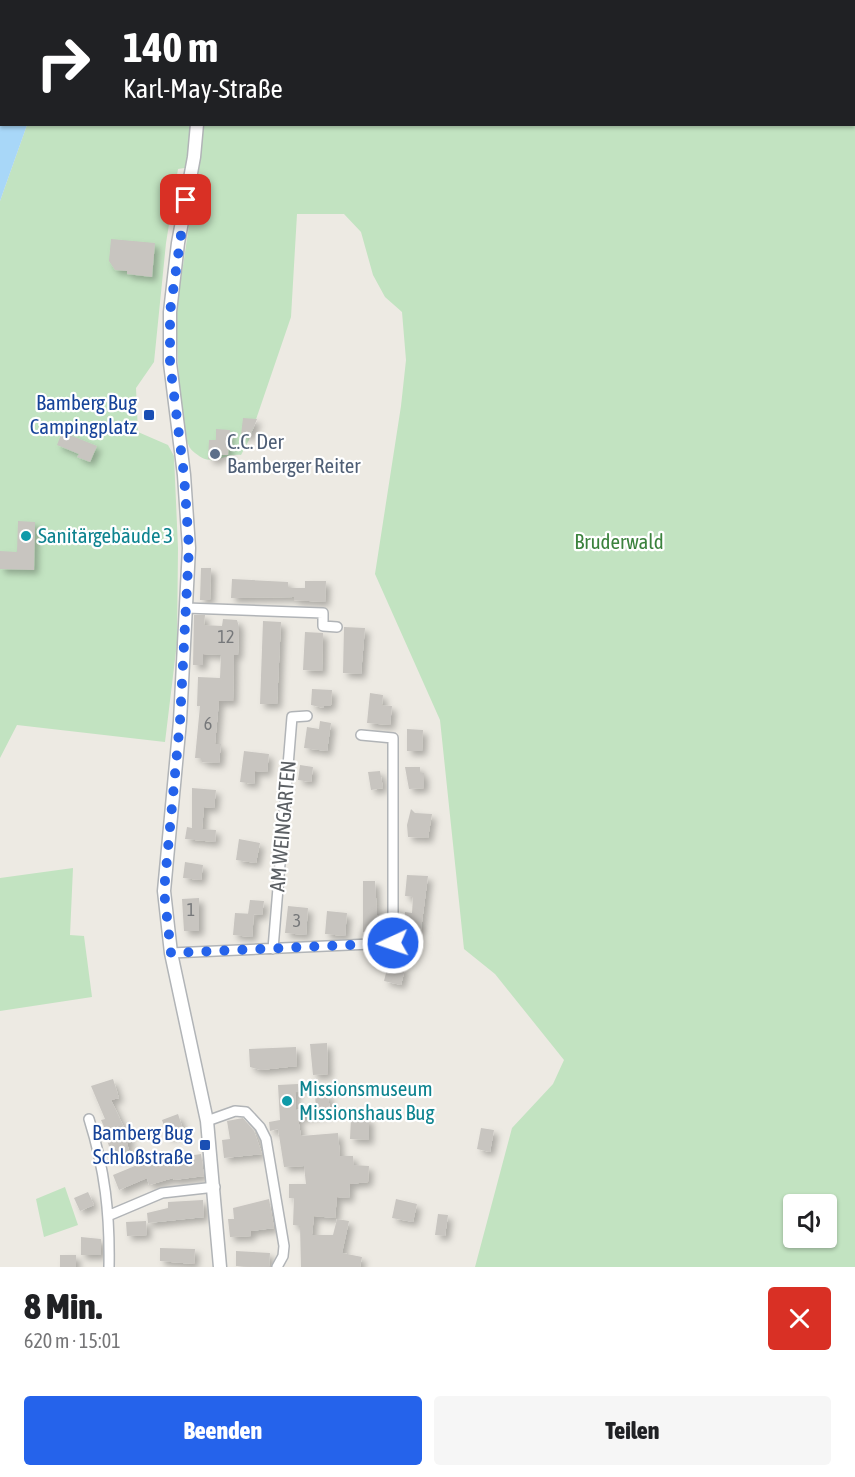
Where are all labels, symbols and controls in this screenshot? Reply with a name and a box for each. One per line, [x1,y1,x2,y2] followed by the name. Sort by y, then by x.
[123,23,218,71] text: 140 m
[24,24,102,102] icon: right
[123,73,283,104] text: Karl-May-Straße
[160,174,211,225] pin
[169,183,202,216] icon: arrive
[30,390,137,438] place label: Bamberg Bug Campingplatz
[142,408,156,422] marker: Bamberg Bug Campingplatz
[227,429,361,477] place label: C.C. Der Bamberger Reiter
[208,447,222,461] marker: C.C. Der Bamberger Reiter
[38,523,173,547] place label: Sanitärgebäude 3
[19,529,33,543] marker: Sanitärgebäude 3
[574,529,664,553] park label: Bruderwald
[218,626,234,647] house number: 12
[204,713,212,734] house number: 6
[264,759,300,893] street label: AM WEINGARTEN
[187,899,195,920] house number: 1
[293,910,301,931] house number: 3
[361,911,425,975] position arrow
[299,1076,435,1124] place label: Missionsmuseum Missionshaus Bug
[280,1094,294,1108] marker: Missionsmuseum Missionshaus Bug
[92,1120,193,1168] place label: Bamberg Bug Schloßstraße
[198,1138,212,1152] marker: Bamberg Bug Schloßstraße
[783,1194,837,1248] map controls
[783,1194,837,1248] button: sound
[24,1285,102,1327] text: 8 Min.
[768,1287,831,1350] button: close
[24,1329,121,1352] text: 620 m · 15:01
[24,1396,422,1465] button: Beenden
[434,1396,831,1465] button: Teilen

